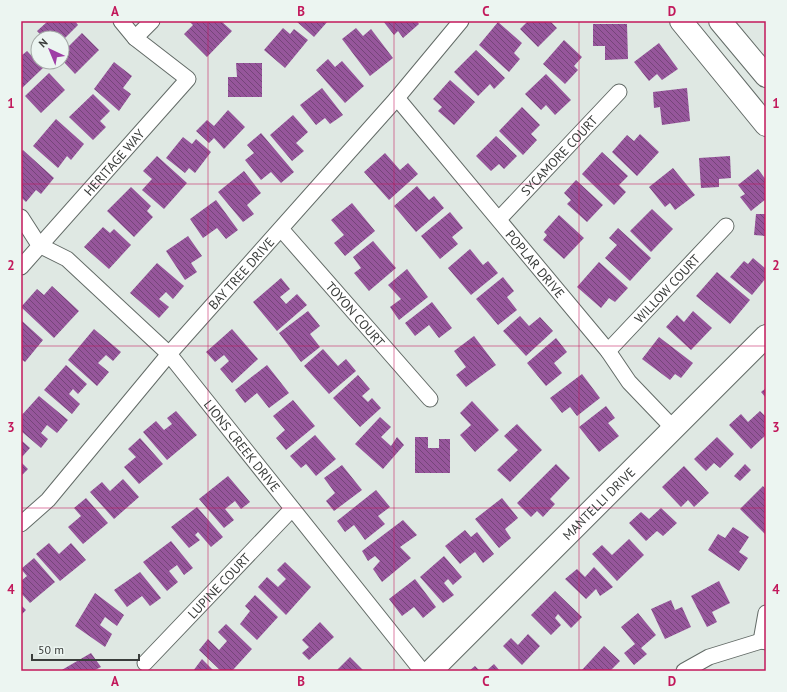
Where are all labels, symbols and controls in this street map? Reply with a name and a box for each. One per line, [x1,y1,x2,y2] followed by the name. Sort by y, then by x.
[111,3,119,20] text: A
[297,3,305,20] text: B
[482,3,490,20] text: C
[668,3,676,20] text: D
[30,30,70,70] north arrow
[36,35,51,50] text: N
[7,95,15,112] text: 1
[772,95,780,112] text: 1
[517,112,601,200] street label: SYCAMORE COURT
[80,125,149,200] street label: HERITAGE WAY
[502,227,568,302] street label: POPLAR DRIVE
[205,234,278,313] street label: BAY TREE DRIVE
[631,251,704,327] street label: WILLOW COURT
[7,257,15,274] text: 2
[772,257,780,274] text: 2
[322,278,388,351] street label: TOYON COURT
[200,396,284,496] street label: LIONS CREEK DRIVE
[7,419,15,436] text: 3
[772,419,780,436] text: 3
[559,464,639,544] street label: MANTELLI DRIVE
[184,550,254,622] street label: LUPINE COURT
[7,581,15,598] text: 4
[772,581,780,598] text: 4
[32,636,139,662] scale bar
[38,642,64,657] text: 50 m
[111,673,119,690] text: A
[297,673,305,690] text: B
[482,673,490,690] text: C
[668,673,676,690] text: D

